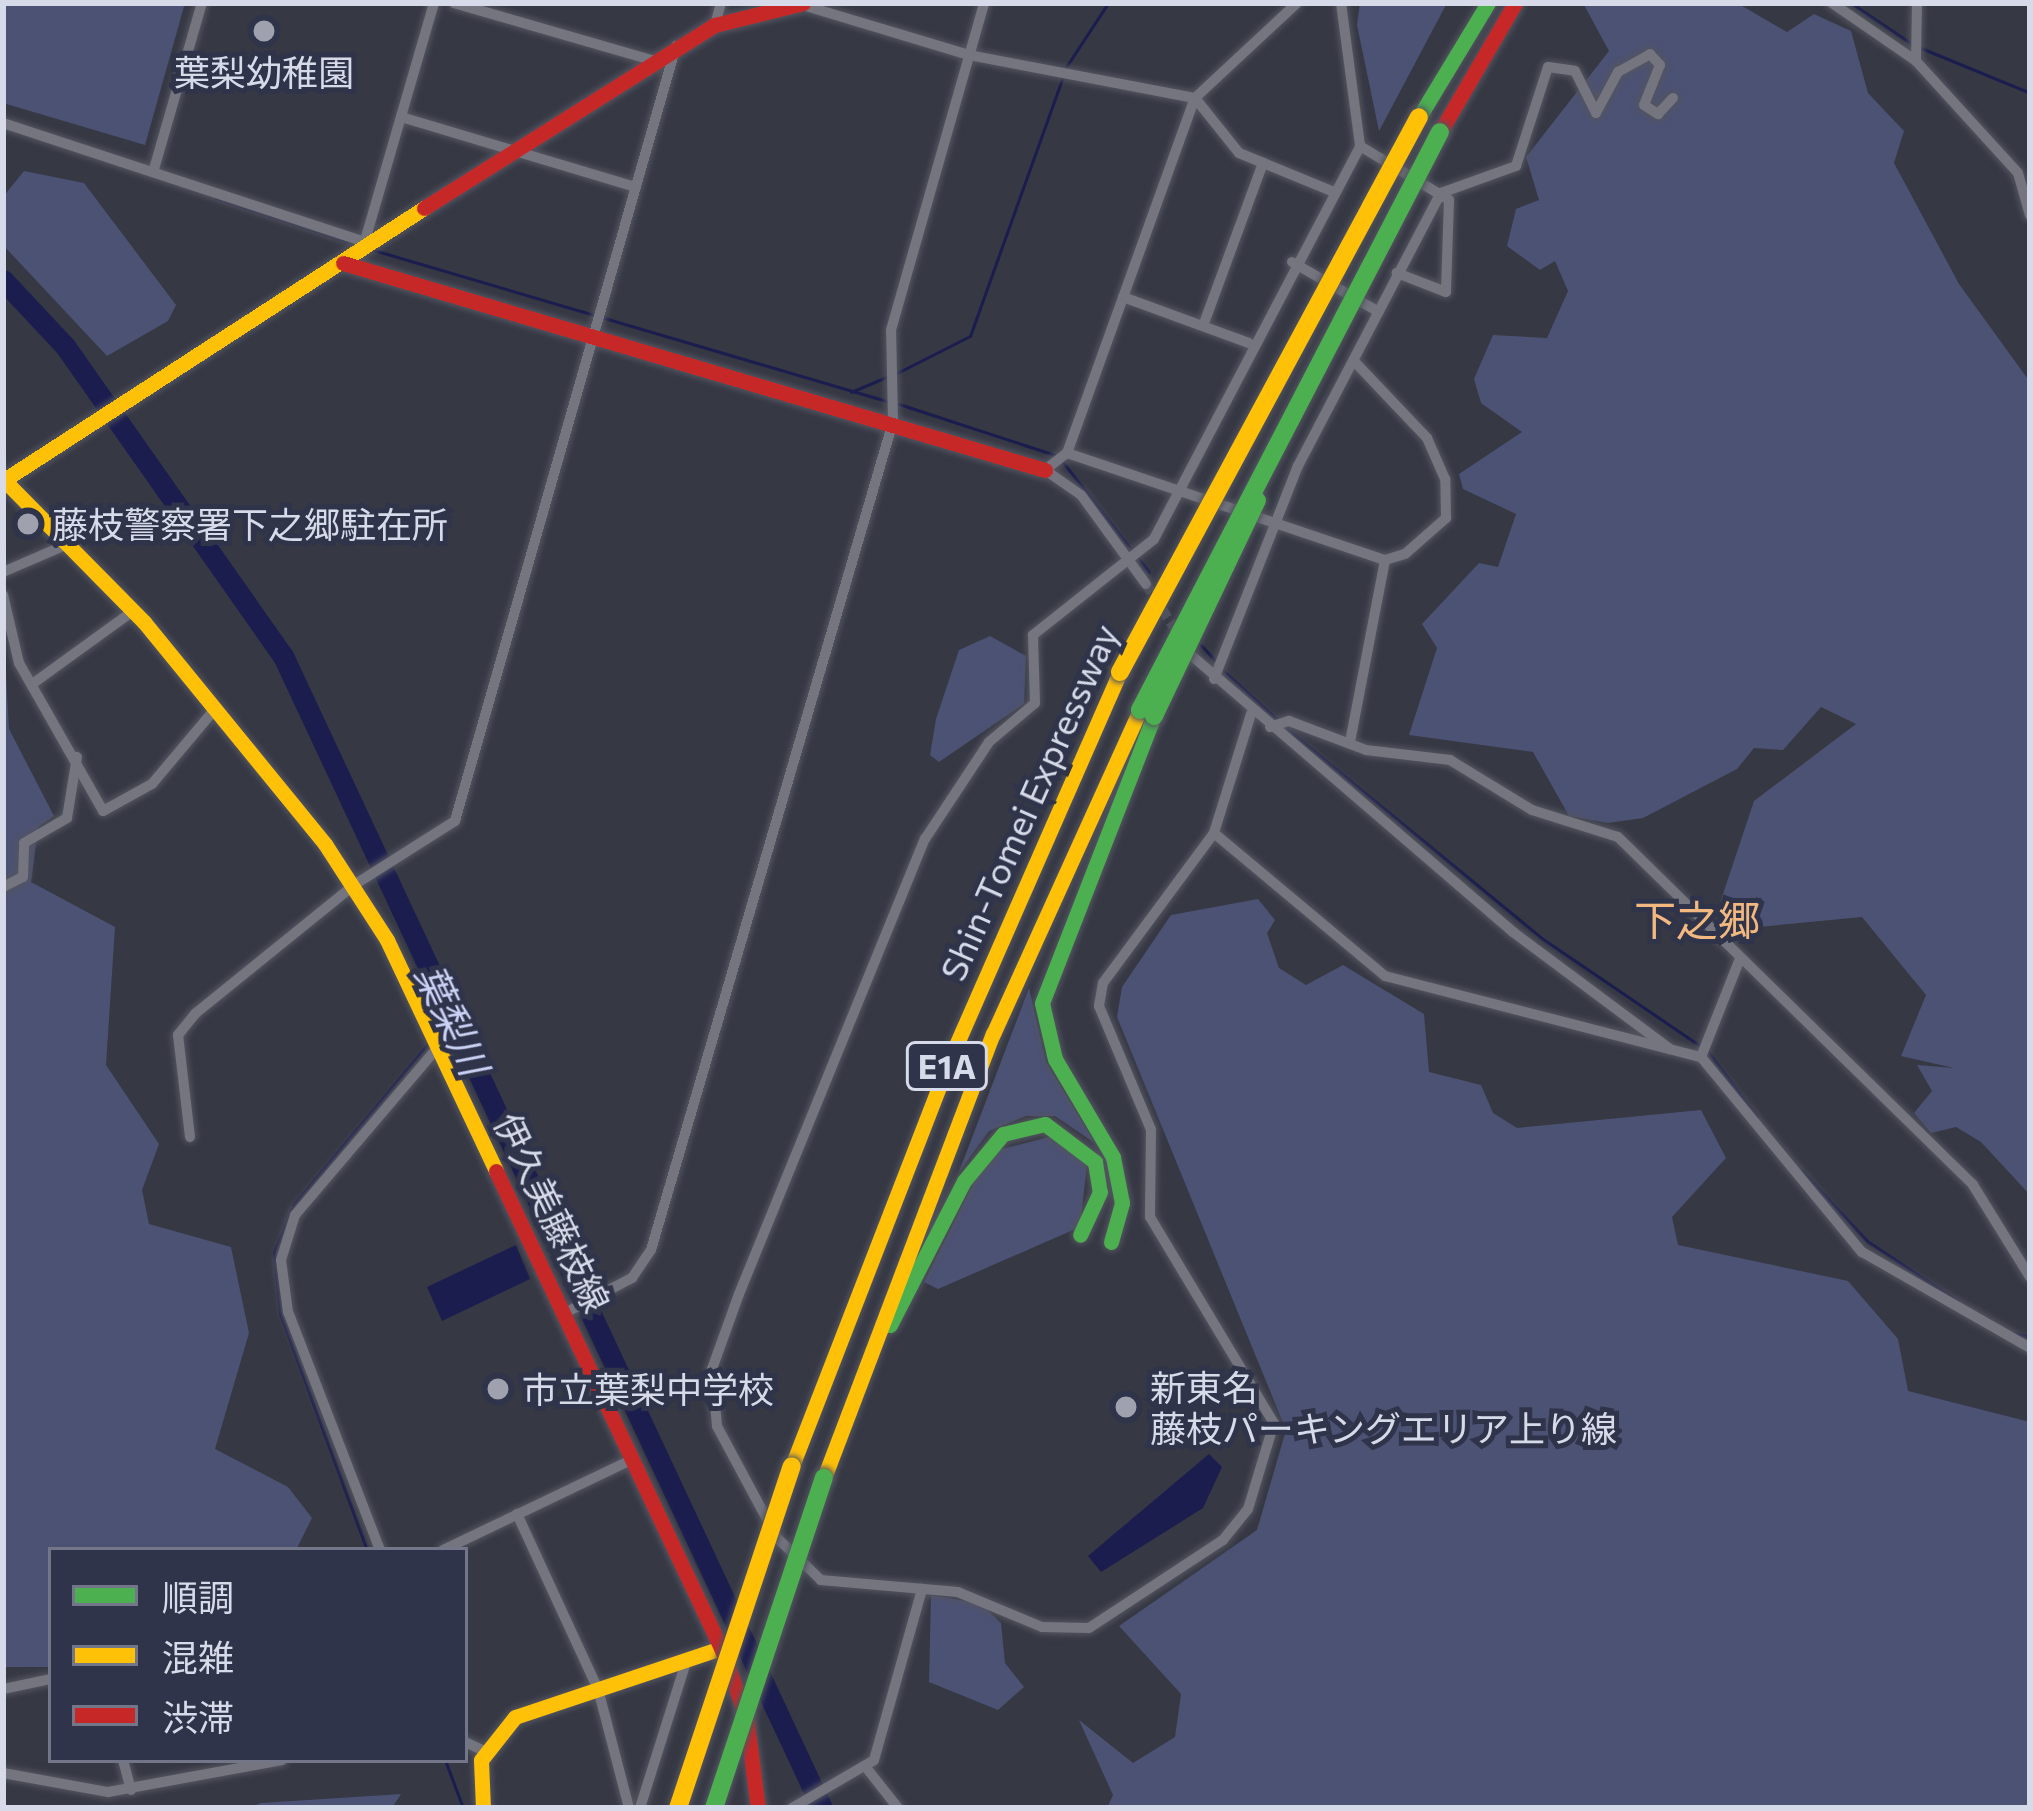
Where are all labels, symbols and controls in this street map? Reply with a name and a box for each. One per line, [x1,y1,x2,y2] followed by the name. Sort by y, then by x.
[251,18,277,44] marker: 葉梨幼稚園
[174,50,354,94] place label: 葉梨幼稚園
[52,502,448,546] place label: 藤枝警察署下之郷駐在所
[15,511,41,537] marker: 藤枝警察署下之郷駐在所
[930,617,1126,987] street label: Shin-Tomei Expressway
[1634,894,1760,944] district label: 下之郷
[407,956,499,1082] water label: 葉梨川
[905,1039,989,1093] road number: E1A
[486,1105,620,1319] street label: 伊久美藤枝線
[1150,1364,1618,1449] place label: 新東名 藤枝パーキングエリア上り線
[522,1367,774,1411] place label: 市立葉梨中学校
[485,1376,511,1402] marker: 市立葉梨中学校
[1113,1394,1139,1420] marker: 新東名 藤枝パーキングエリア上り線
[48,1547,468,1763] legend
[162,1574,234,1618] text: 順調
[162,1634,234,1678] text: 混雑
[162,1694,234,1738] text: 渋滞

